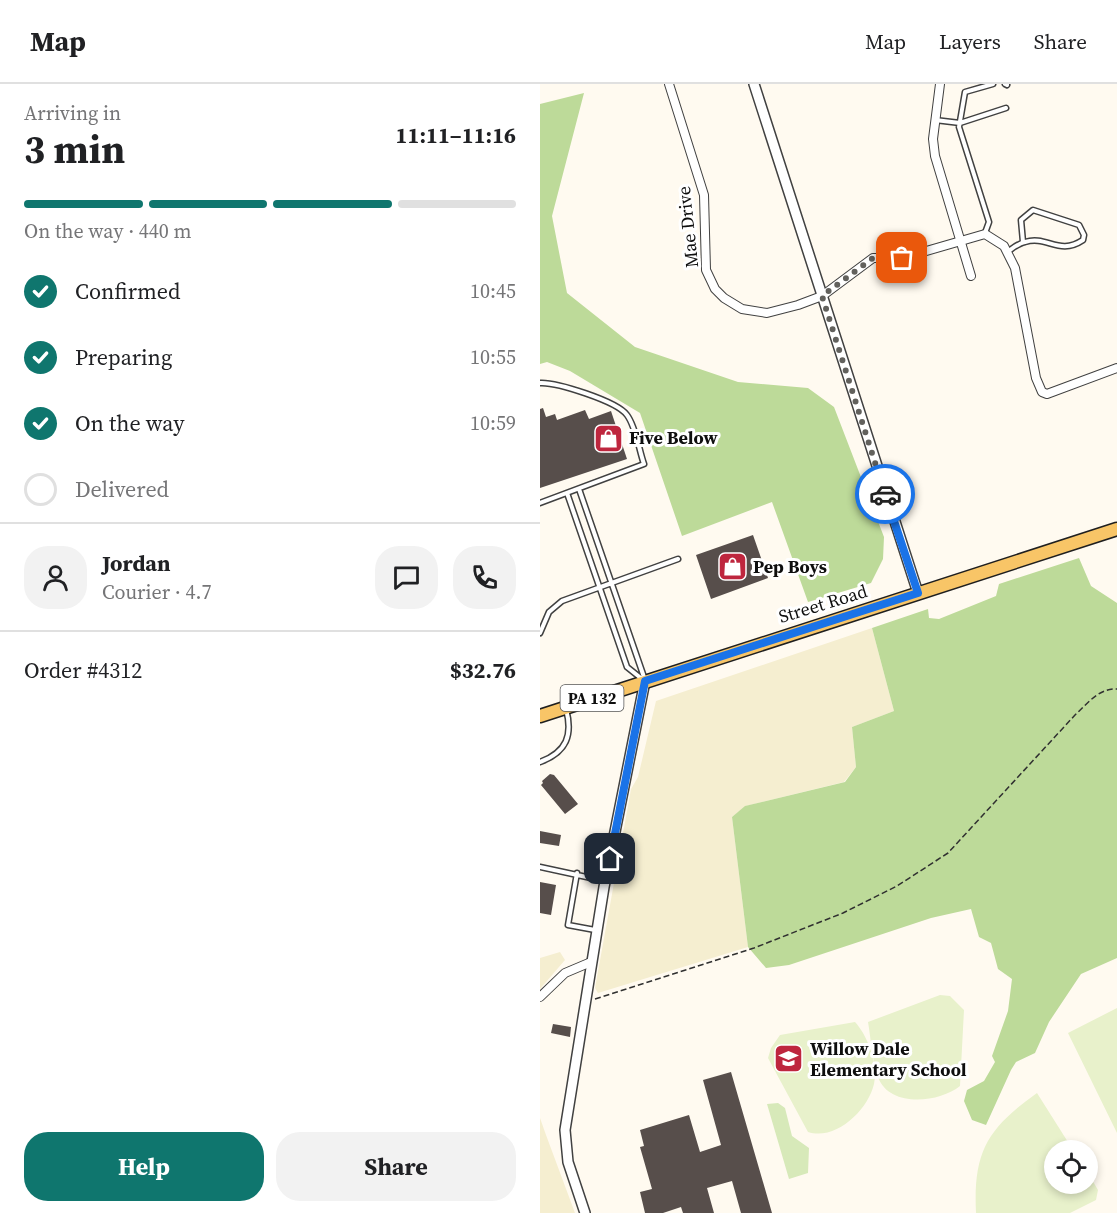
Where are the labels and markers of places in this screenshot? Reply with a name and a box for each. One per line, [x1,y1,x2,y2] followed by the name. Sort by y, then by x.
[876,232,927,283] pin
[592,422,624,454] shop icon: Five Below
[629,425,719,450] place label: Five Below
[716,551,748,583] shop icon: Pep Boys
[753,554,827,579] place label: Pep Boys
[584,833,635,884] pin
[810,1036,967,1082] place label: Willow Dale Elementary School
[773,1043,805,1075] school or university icon: Willow Dale Elementary School

